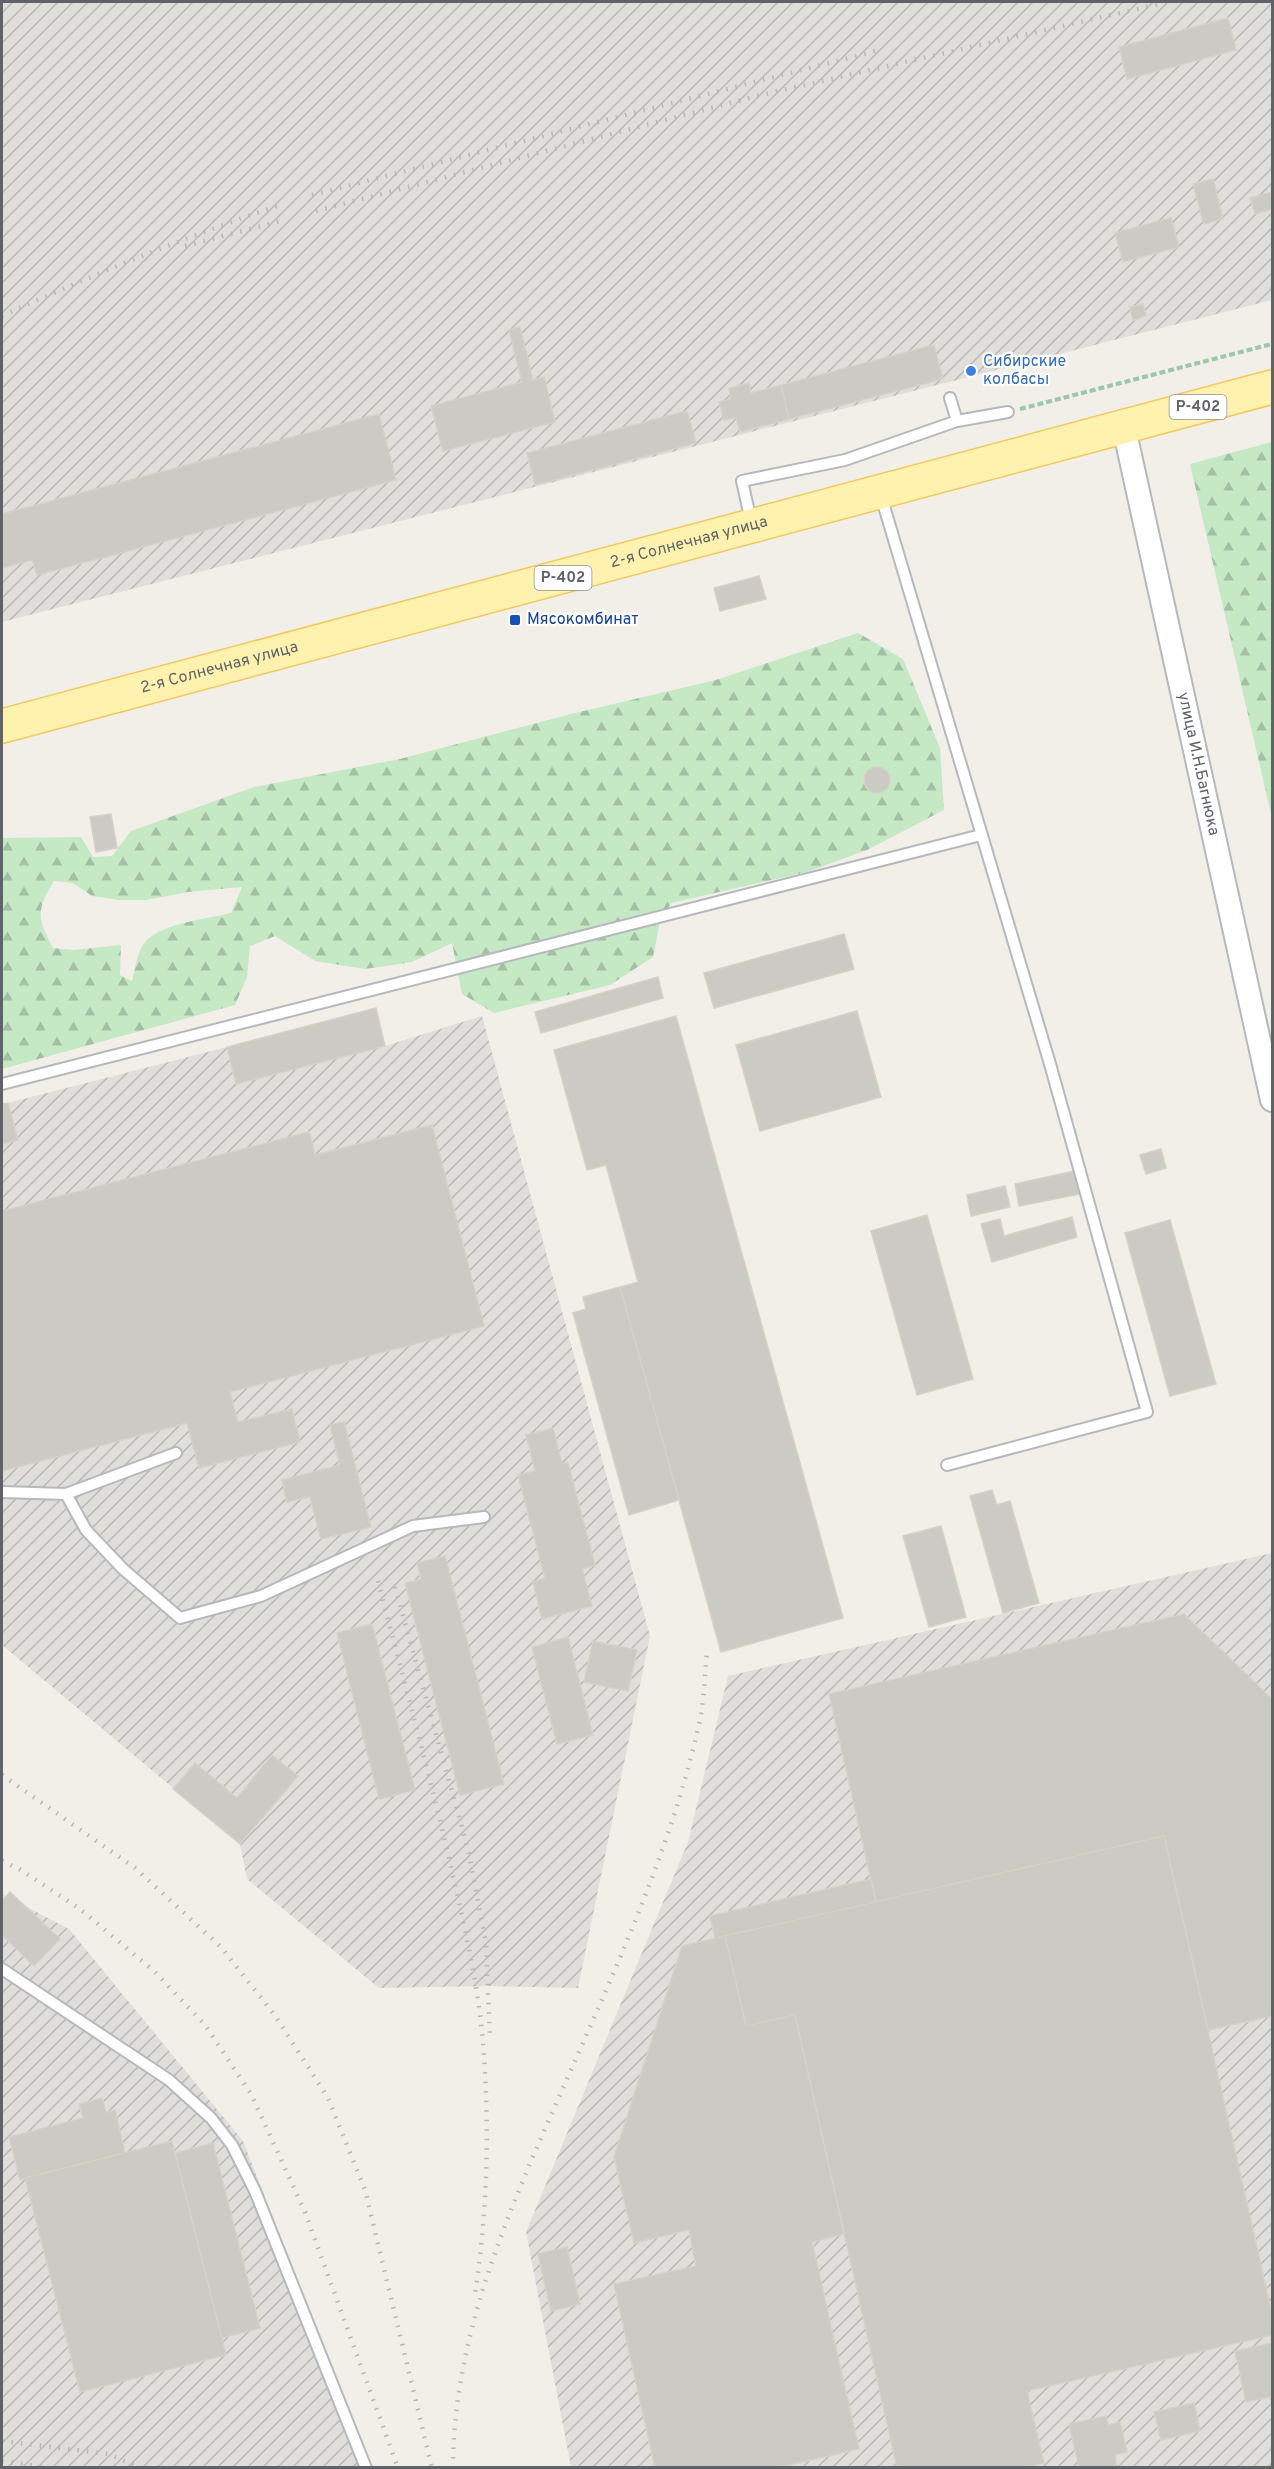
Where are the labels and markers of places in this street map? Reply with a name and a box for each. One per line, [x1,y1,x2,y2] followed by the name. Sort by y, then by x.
[983,352,1066,390] place label: Сибирские колбасы
[964,364,978,378] marker: Сибирские колбасы
[527,610,639,630] place label: Мясокомбинат
[508,613,522,627] marker: Мясокомбинат

